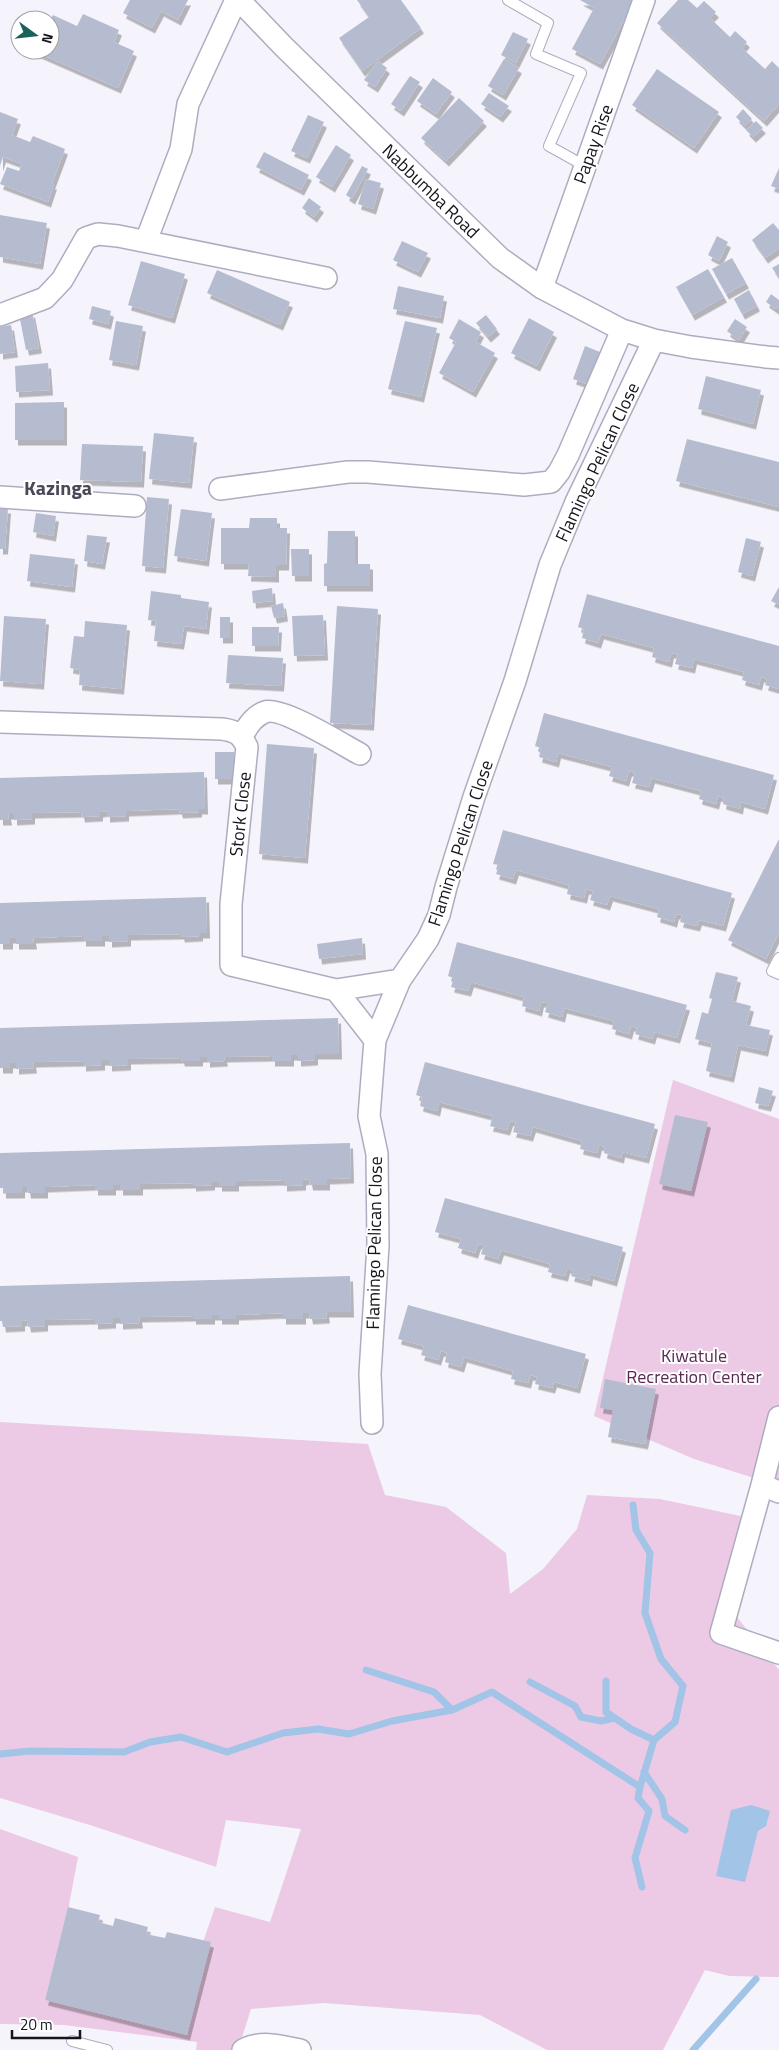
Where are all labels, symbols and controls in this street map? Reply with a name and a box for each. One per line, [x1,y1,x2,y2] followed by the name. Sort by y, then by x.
[10,10,60,60] north arrow
[37,31,59,46] text: N
[566,100,620,188] street label: Papay Rise
[376,137,486,245] street label: Nabbumba Road
[548,378,646,546] street label: Flamingo Pelican Close
[24,472,92,503] district label: Kazinga
[420,756,500,930] street label: Flamingo Pelican Close
[222,770,258,858] street label: Stork Close
[359,1156,389,1330] street label: Flamingo Pelican Close
[626,1342,762,1390] park label: Kiwatule Recreation Center
[12,2008,80,2040] scale bar
[20,2013,53,2036] text: 20 m

